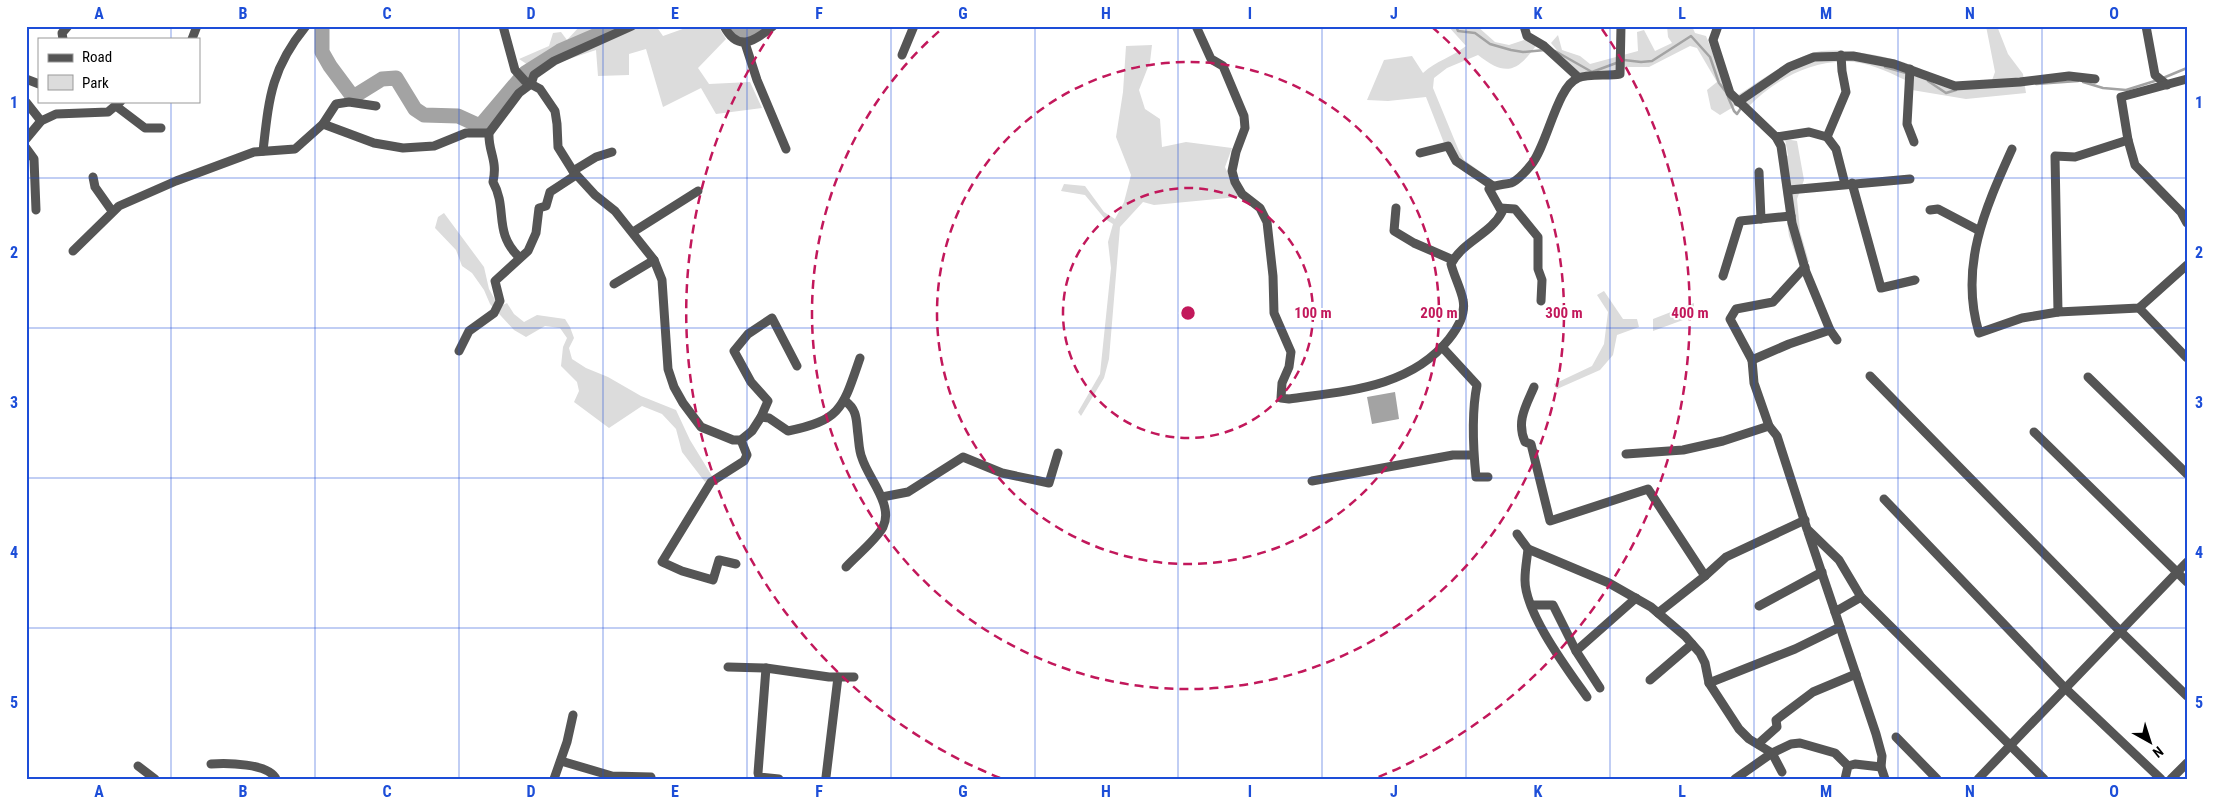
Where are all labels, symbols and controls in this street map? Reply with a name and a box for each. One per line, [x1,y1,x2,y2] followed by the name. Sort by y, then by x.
[94,4,104,23] text: A
[239,4,248,23] text: B
[382,4,392,23] text: C
[526,4,536,23] text: D
[671,4,679,23] text: E
[815,4,823,23] text: F
[958,4,968,23] text: G
[1101,4,1111,23] text: H
[1248,4,1252,23] text: I
[1390,4,1398,23] text: J
[1534,4,1543,23] text: K
[1678,4,1686,23] text: L
[1820,4,1832,23] text: M
[1965,4,1975,23] text: N
[2109,4,2119,23] text: O
[38,38,200,102] legend
[82,48,112,66] text: Road
[82,74,109,92] text: Park
[10,93,18,112] text: 1
[2195,93,2203,112] text: 1
[10,243,18,262] text: 2
[2195,243,2203,262] text: 2
[1179,304,1197,322] centre of rings
[1294,304,1332,322] text: 100 m
[1420,304,1458,322] text: 200 m
[1545,304,1583,322] text: 300 m
[1671,304,1709,322] text: 400 m
[10,393,18,412] text: 3
[2195,393,2203,412] text: 3
[10,543,18,562] text: 4
[2195,543,2203,562] text: 4
[10,693,18,712] text: 5
[2195,693,2203,712] text: 5
[2126,718,2176,768] north arrow
[2150,743,2167,761] text: N
[94,782,104,801] text: A
[239,782,248,801] text: B
[382,782,392,801] text: C
[526,782,536,801] text: D
[671,782,679,801] text: E
[815,782,823,801] text: F
[958,782,968,801] text: G
[1101,782,1111,801] text: H
[1248,782,1252,801] text: I
[1390,782,1398,801] text: J
[1534,782,1543,801] text: K
[1678,782,1686,801] text: L
[1820,782,1832,801] text: M
[1965,782,1975,801] text: N
[2109,782,2119,801] text: O

